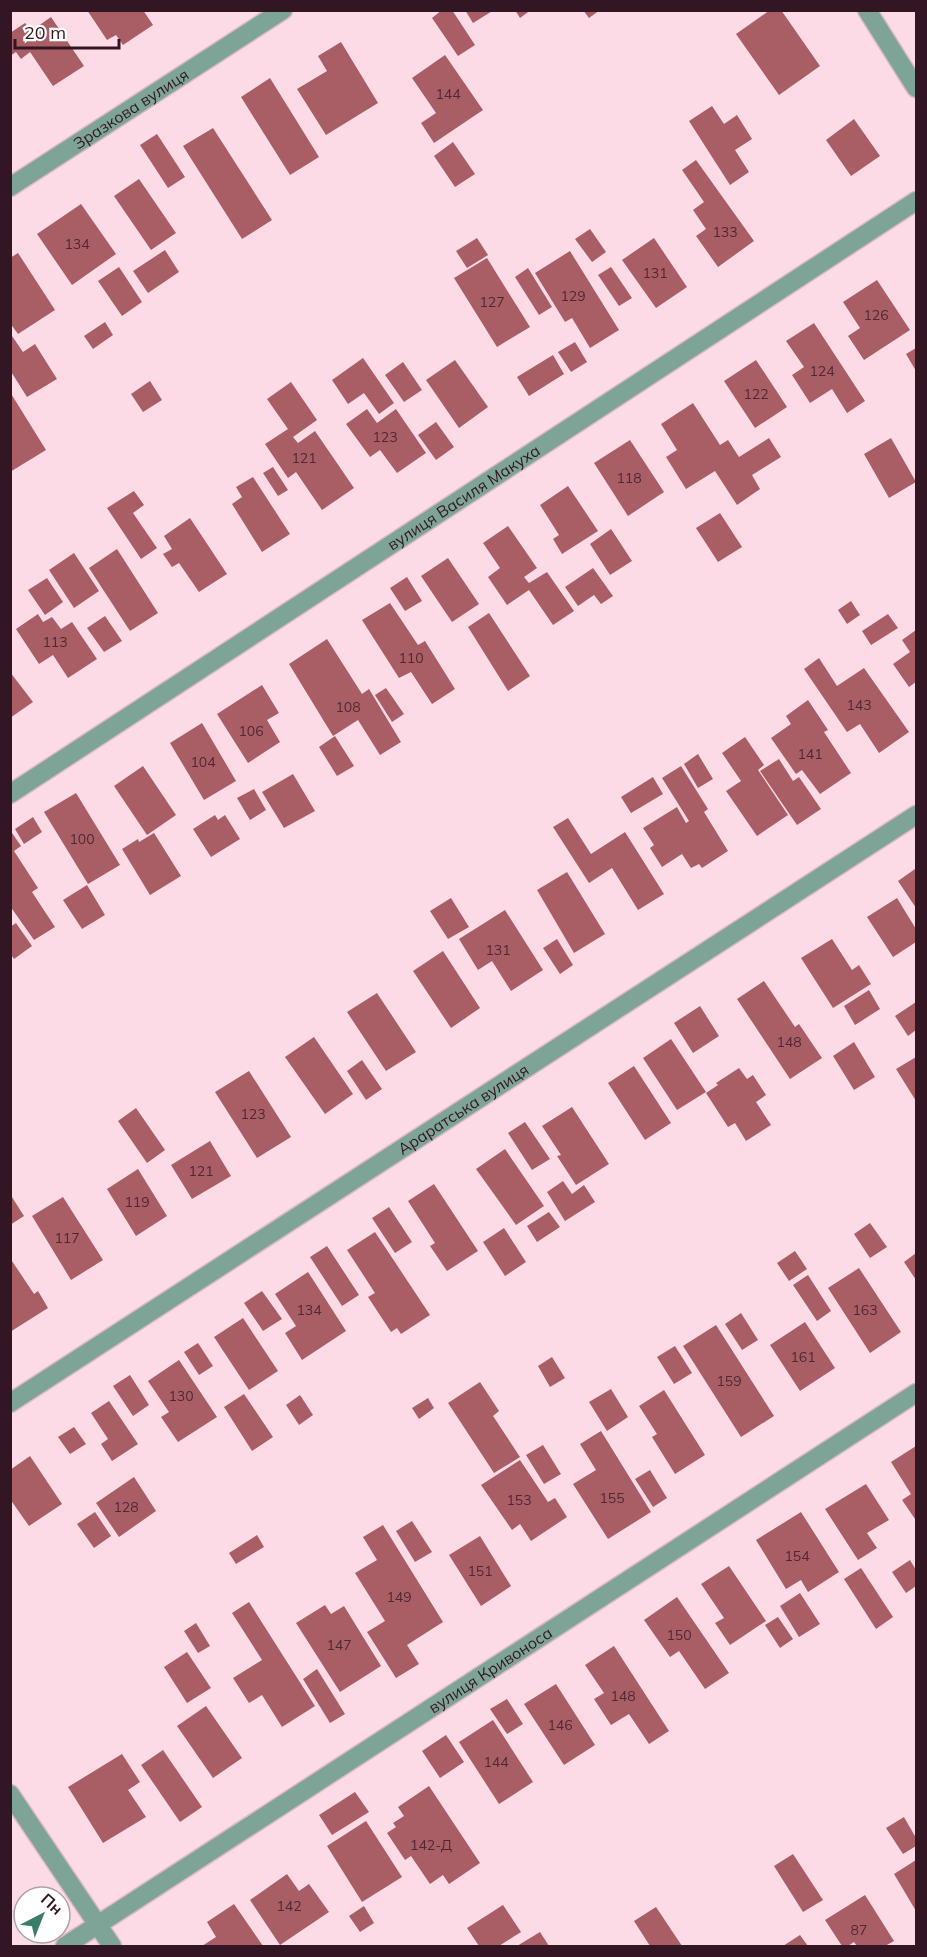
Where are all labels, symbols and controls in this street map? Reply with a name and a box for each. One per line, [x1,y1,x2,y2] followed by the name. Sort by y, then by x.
[15,12,118,50] scale bar
[24,21,66,44] text: 20 m
[69,64,192,153] street label: Зразкова вулиця
[435,85,461,103] house number: 144
[712,223,738,241] house number: 133
[64,235,90,253] house number: 134
[642,264,668,282] house number: 131
[560,287,586,305] house number: 129
[479,293,505,311] house number: 127
[863,306,889,324] house number: 126
[809,362,835,380] house number: 124
[743,385,769,403] house number: 122
[372,428,398,446] house number: 123
[383,440,544,554] street label: вулиця Василя Макуха
[291,449,317,467] house number: 121
[616,469,642,487] house number: 118
[42,633,68,651] house number: 113
[398,649,424,667] house number: 110
[846,696,872,714] house number: 143
[335,698,361,716] house number: 108
[238,722,264,740] house number: 106
[797,745,823,763] house number: 141
[190,753,216,771] house number: 104
[69,830,95,848] house number: 100
[485,941,511,959] house number: 131
[776,1033,802,1051] house number: 148
[394,1059,532,1159] street label: Араратська вулиця
[240,1105,266,1123] house number: 123
[188,1162,214,1180] house number: 121
[124,1193,150,1211] house number: 119
[54,1229,80,1247] house number: 117
[296,1301,322,1319] house number: 134
[852,1301,878,1319] house number: 163
[790,1348,816,1366] house number: 161
[716,1372,742,1390] house number: 159
[168,1387,194,1405] house number: 130
[599,1489,625,1507] house number: 155
[506,1491,532,1509] house number: 153
[113,1498,139,1516] house number: 128
[784,1547,810,1565] house number: 154
[467,1562,493,1580] house number: 151
[386,1588,412,1606] house number: 149
[424,1622,556,1717] street label: вулиця Кривоноса
[666,1626,692,1644] house number: 150
[326,1636,352,1654] house number: 147
[610,1687,636,1705] house number: 148
[547,1716,573,1734] house number: 146
[483,1753,509,1771] house number: 144
[410,1836,452,1854] house number: 142-Д
[12,1885,72,1945] north arrow
[37,1889,67,1919] text: Пн
[276,1897,302,1915] house number: 142
[851,1921,867,1939] house number: 87

